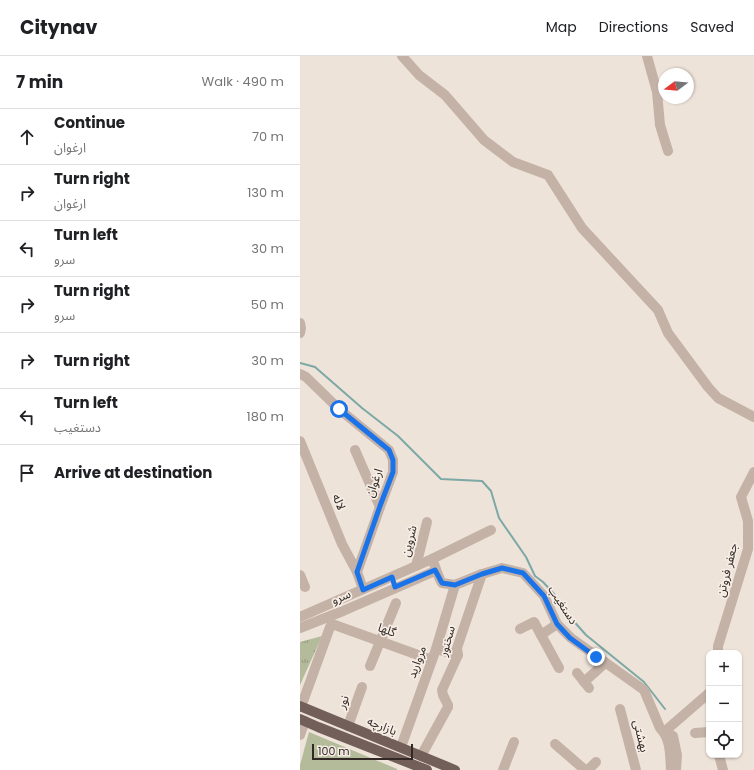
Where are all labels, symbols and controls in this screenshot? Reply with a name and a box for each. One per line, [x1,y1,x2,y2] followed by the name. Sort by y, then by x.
[20,14,97,41] text: Citynav
[546,17,577,37] text: Map
[599,17,668,37] text: Directions
[690,17,734,37] text: Saved
[658,68,694,104] north arrow
[16,70,63,94] text: 7 min
[202,72,284,91] text: Walk · 490 m
[54,112,125,133] text: Continue
[16,126,38,148] icon: ahead
[252,127,284,146] text: 70 m
[54,138,86,157] text: ارغوان
[54,168,130,189] text: Turn right
[16,182,38,204] icon: right
[247,183,284,202] text: 130 m
[54,194,86,213] text: ارغوان
[54,224,118,245] text: Turn left
[16,238,38,260] icon: left
[251,239,284,258] text: 30 m
[54,250,75,269] text: سرو
[54,280,130,301] text: Turn right
[16,294,38,316] icon: right
[251,295,284,314] text: 50 m
[54,306,75,325] text: سرو
[16,350,38,372] icon: right
[54,350,130,371] text: Turn right
[251,351,284,370] text: 30 m
[54,392,118,413] text: Turn left
[330,400,348,418] route start
[16,406,38,428] icon: left
[247,407,284,426] text: 180 m
[54,418,101,437] text: دستغیب
[16,462,38,484] icon: arrive
[54,462,212,483] text: Arrive at destination
[361,466,386,500] street label: ارغوان
[329,491,350,512] street label: لاله
[396,523,421,558] street label: شروین
[712,541,741,599] street label: جعفر فروتن
[544,582,583,628] street label: دستغیب
[328,585,353,608] street label: سرو
[376,618,400,641] street label: گلها
[434,623,459,659] street label: سخنور
[403,643,430,680] street label: مروارید
[587,648,605,666] route end
[706,650,742,758] map controls
[706,650,742,686] button: +
[706,686,742,722] button: −
[332,693,353,712] street label: نور
[365,712,400,739] street label: بازارچه
[629,718,654,754] street label: بهشتی
[706,722,742,758] button: locate
[312,742,413,761] scale bar
[318,743,350,759] text: 100 m

